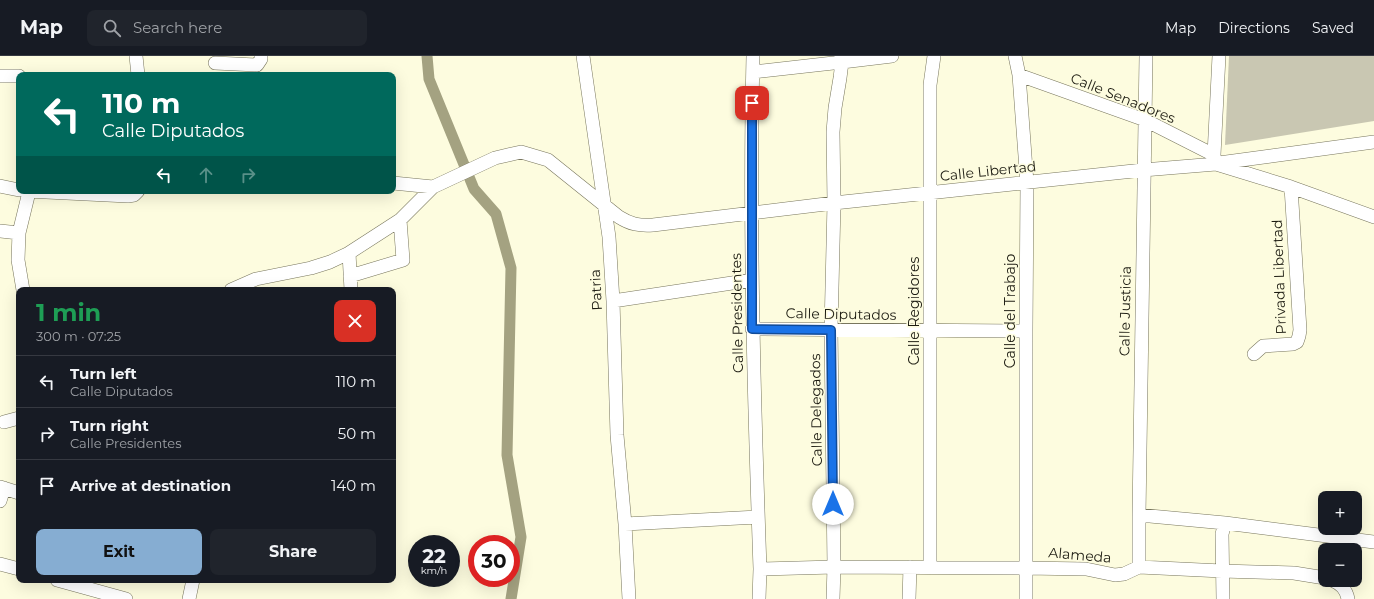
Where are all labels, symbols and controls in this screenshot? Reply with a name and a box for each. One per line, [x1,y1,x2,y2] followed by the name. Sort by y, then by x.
[87,10,367,46] search box
[20,16,63,39] text: Map
[101,17,123,39] icon: search
[133,18,222,37] text: Search here
[1165,19,1196,37] text: Map
[1218,19,1290,37] text: Directions
[1312,19,1354,37] text: Saved
[1068,69,1178,127] street label: Calle Senadores
[102,86,180,120] text: 110 m
[735,86,769,120] pin
[36,88,88,140] icon: left
[741,92,763,114] icon: arrive
[102,120,244,142] text: Calle Diputados
[939,157,1037,185] street label: Calle Libertad
[153,164,175,186] icon: left
[195,164,217,186] icon: ahead
[237,164,259,186] icon: right
[1268,219,1290,335] street label: Privada Libertad
[727,253,747,373] street label: Calle Presidentes
[1001,253,1019,368] street label: Calle del Trabajo
[905,257,923,365] street label: Calle Regidores
[1115,266,1135,356] street label: Calle Justicia
[586,269,606,311] street label: Patria
[36,298,101,327] text: 1 min
[334,300,376,342] button: close
[785,304,897,324] street label: Calle Diputados
[36,328,121,344] text: 300 m · 07:25
[806,353,826,467] street label: Calle Delegados
[70,364,137,383] text: Turn left
[36,371,58,393] icon: left
[335,372,376,391] text: 110 m
[70,383,173,399] text: Calle Diputados
[70,416,149,435] text: Turn right
[36,423,58,445] icon: right
[338,424,376,443] text: 50 m
[70,435,182,451] text: Calle Presidentes
[36,475,58,497] icon: arrive
[70,476,231,495] text: Arrive at destination
[331,476,376,495] text: 140 m
[812,483,854,525] position arrow
[1318,491,1362,587] map controls
[1318,491,1362,535] button: +
[36,529,202,575] button: Exit
[210,529,376,575] button: Share
[468,535,520,587] speed limit sign: 30
[1048,543,1112,567] street label: Alameda
[1318,543,1362,587] button: −
[422,544,446,568] text: 22
[421,564,447,577] text: km/h

